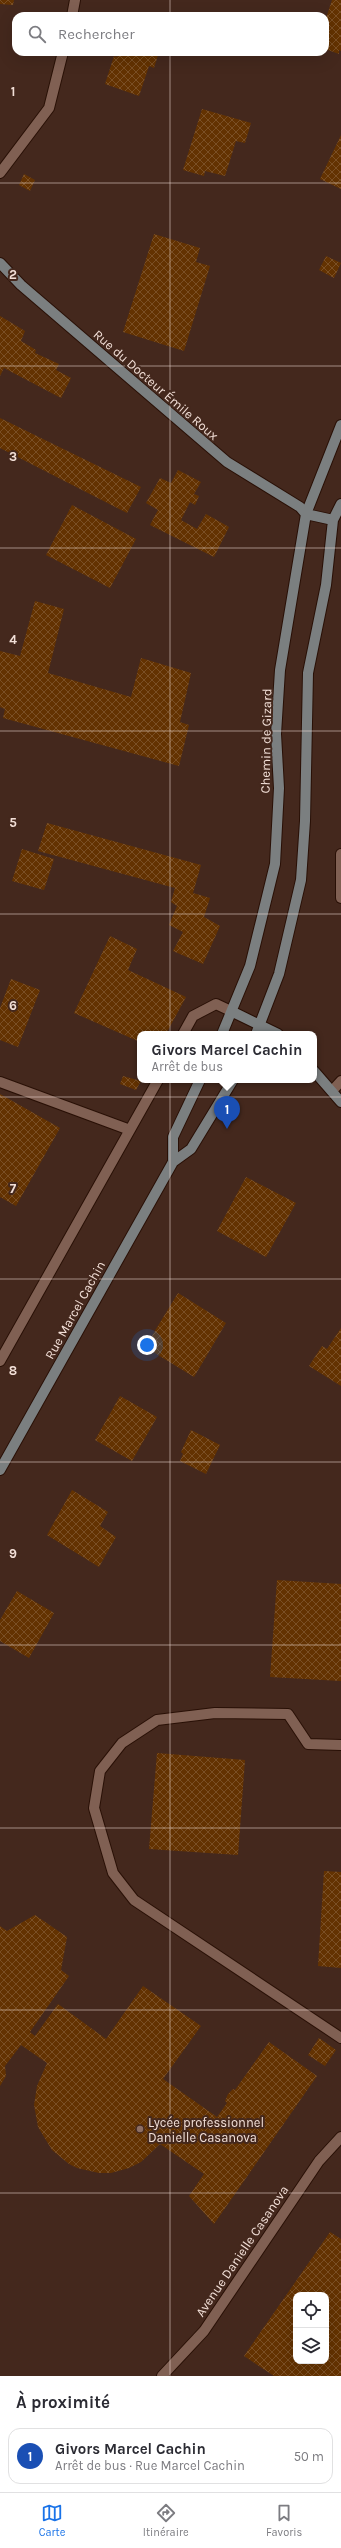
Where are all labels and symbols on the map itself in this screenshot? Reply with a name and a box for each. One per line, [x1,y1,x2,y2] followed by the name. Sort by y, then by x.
[11,84,15,99] text: 1
[9,267,17,282] text: 2
[91,325,223,443] street label: Rue du Docteur Émile Roux
[9,449,17,464] text: 3
[9,632,17,647] text: 4
[258,688,274,794] street label: Chemin de Gizard
[9,815,17,830] text: 5
[9,998,17,1013] text: 6
[214,1096,240,1129] pin: 1
[10,1181,17,1196] text: 7
[42,1258,108,1362] street label: Rue Marcel Cachin
[137,1335,157,1355] your location
[9,1363,17,1378] text: 8
[9,1546,17,1561] text: 9
[148,2115,264,2145] place label: Lycée professionnel Danielle Casanova
[135,2124,145,2134] marker: Lycée professionnel Danielle Casanova
[192,2183,292,2319] street label: Avenue Danielle Casanova

